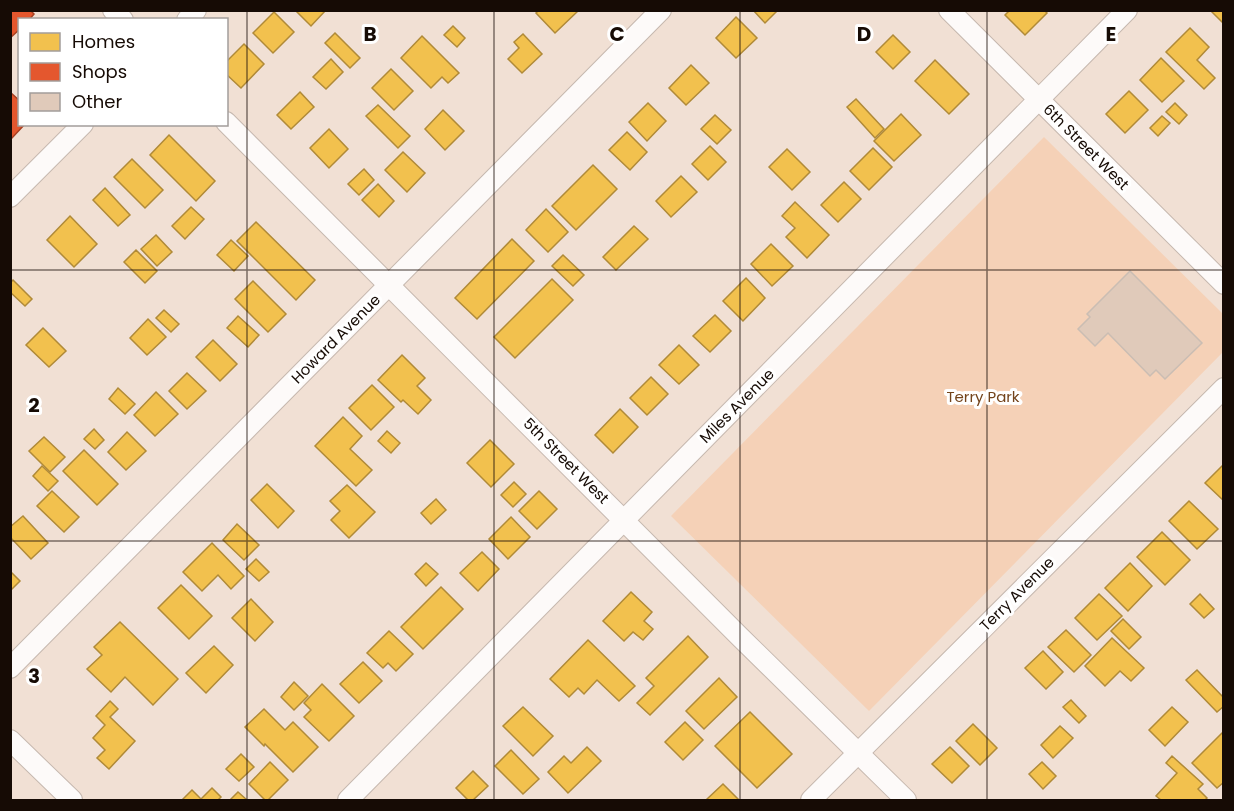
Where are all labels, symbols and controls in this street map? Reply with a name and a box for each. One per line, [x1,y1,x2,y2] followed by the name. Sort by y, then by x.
[18,18,228,126] legend
[363,20,377,48] text: B
[609,20,625,48] text: C
[857,20,871,48] text: D
[1106,20,1116,48] text: E
[72,29,135,54] text: Homes
[72,59,127,84] text: Shops
[72,89,122,114] text: Other
[1039,99,1134,194] street label: 6th Street West
[286,289,385,388] street label: Howard Avenue
[695,364,779,448] street label: Miles Avenue
[946,386,1020,407] park label: Terry Park
[28,391,40,419] text: 2
[519,413,614,508] street label: 5th Street West
[975,552,1059,636] street label: Terry Avenue
[28,662,40,690] text: 3

